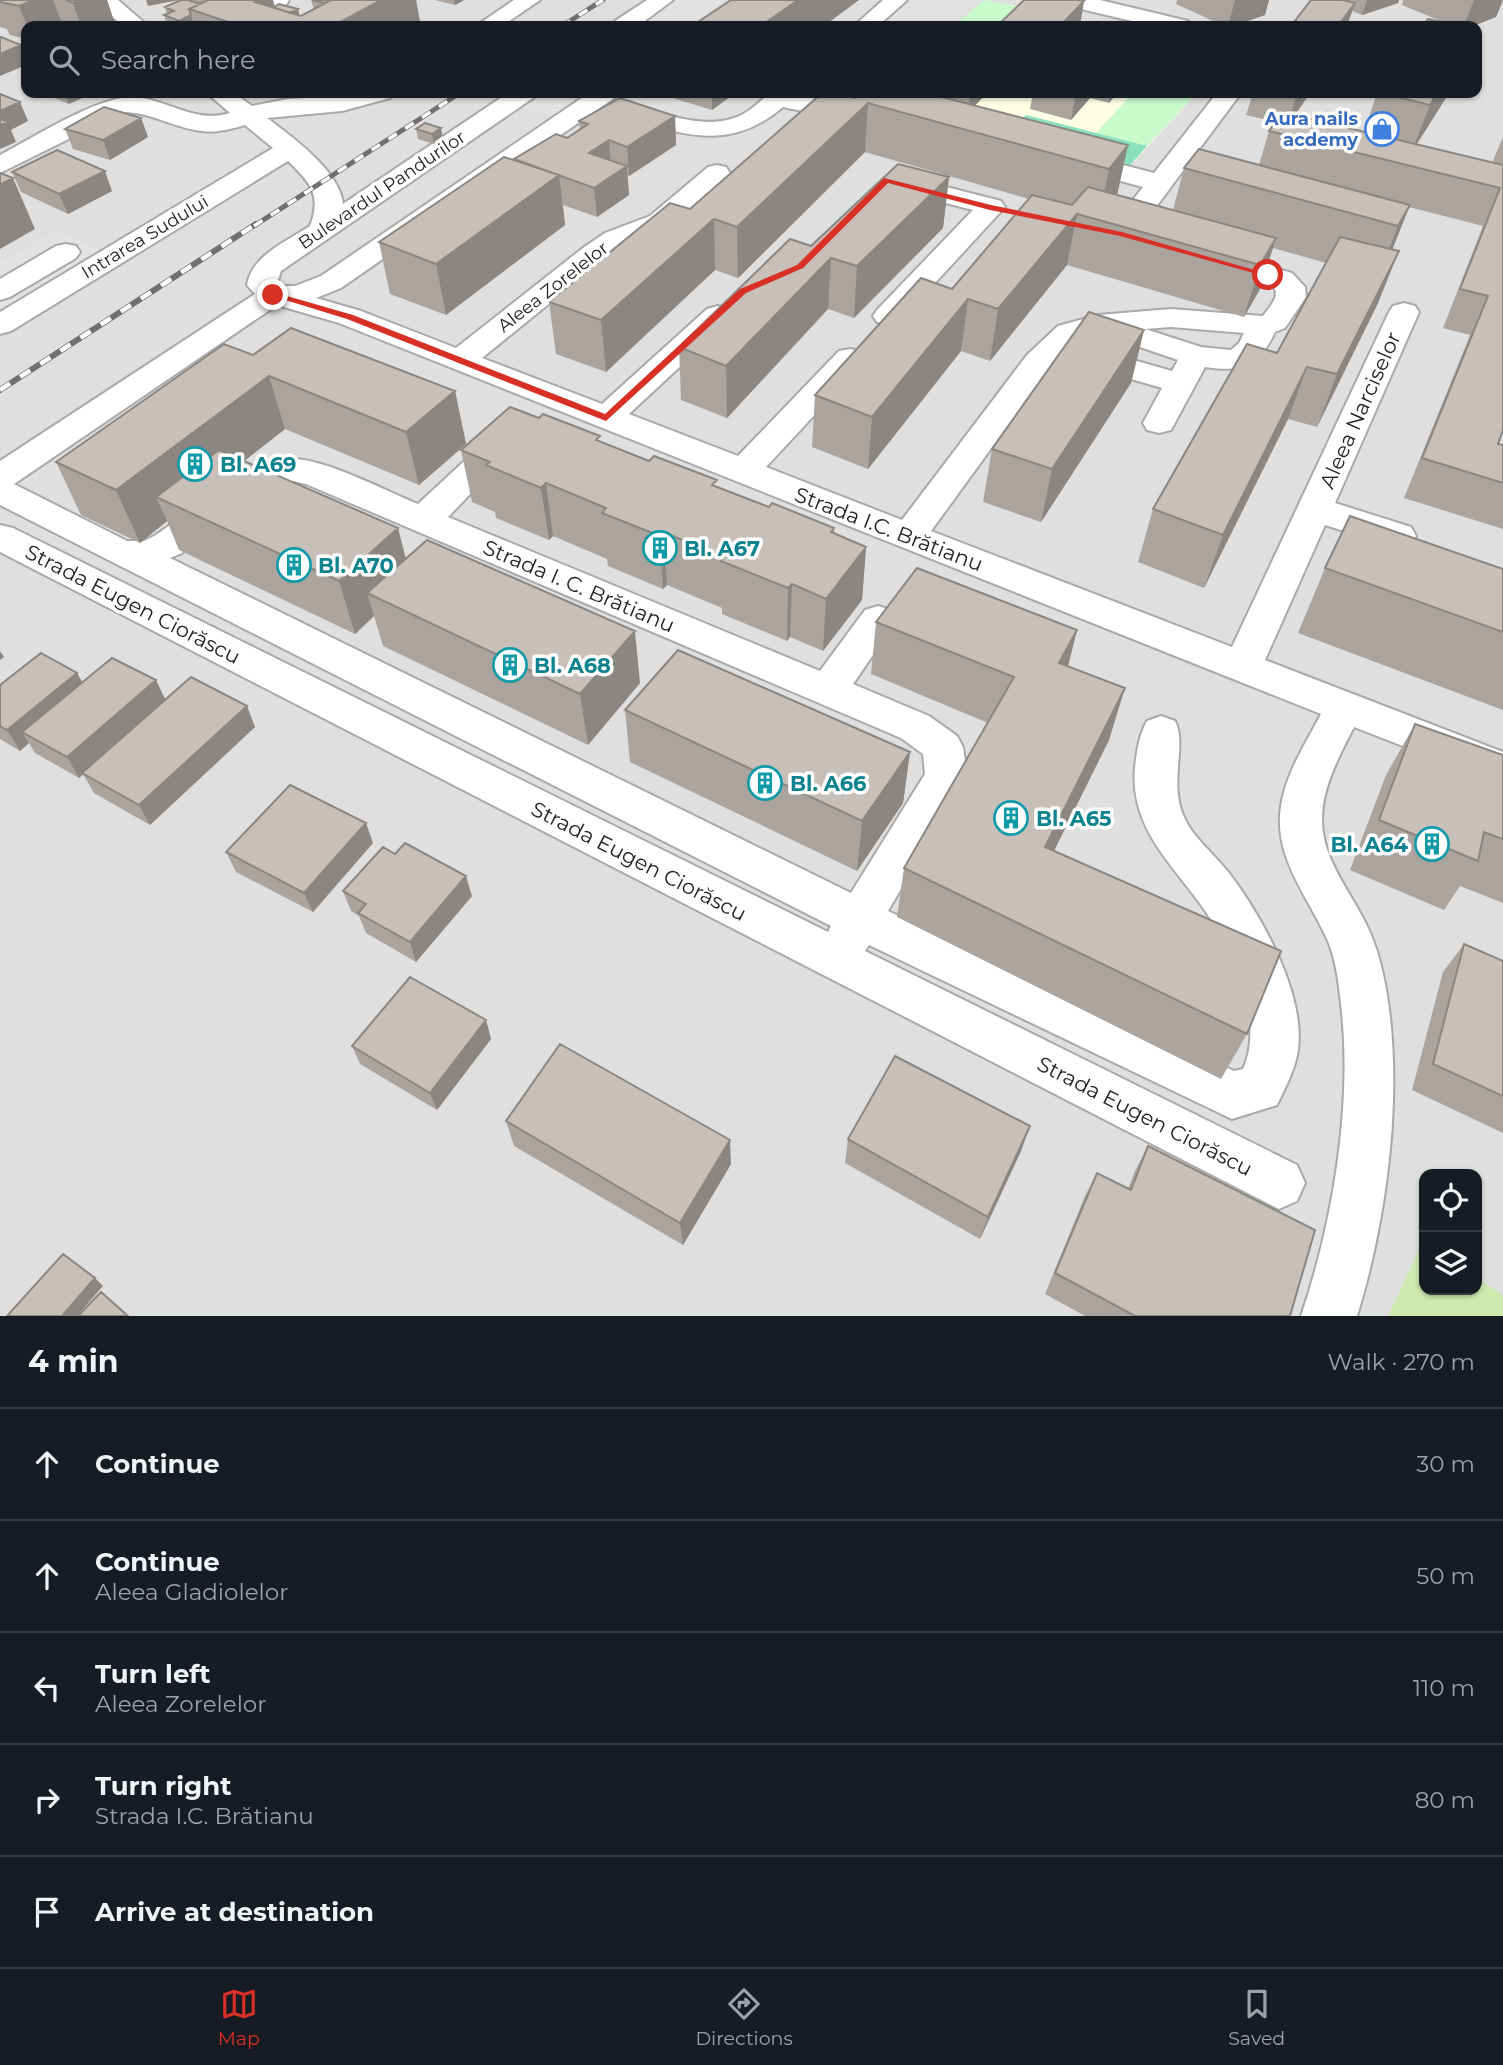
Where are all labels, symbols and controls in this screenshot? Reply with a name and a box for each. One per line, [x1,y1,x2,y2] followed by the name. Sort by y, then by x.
[21,21,1482,98] search box
[45,41,83,79] icon: search
[101,44,256,76] text: Search here
[1264,108,1358,151] place label: Aura nails acdemy
[1363,110,1401,148] shop icon: Aura nails acdemy
[294,126,470,254] street label: Bulevardul Pandurilor
[78,190,212,284] street label: Intrarea Sudului
[493,237,613,337] street label: Aleea Zorelelor
[1252,259,1283,290] route start
[257,279,288,310] route end
[1314,328,1406,492] street label: Aleea Narciselor
[176,445,214,483] building icon: Bl. A69
[220,452,296,477] place label: Bl. A69
[791,482,987,576] street label: Strada I.C. Brătianu
[641,529,679,567] building icon: Bl. A67
[479,534,679,638] street label: Strada I. C. Brătianu
[684,536,760,561] place label: Bl. A67
[21,539,245,669] street label: Strada Eugen Ciorăscu
[275,546,313,584] building icon: Bl. A70
[318,553,394,578] place label: Bl. A70
[491,646,529,684] building icon: Bl. A68
[534,653,611,678] place label: Bl. A68
[746,764,784,802] building icon: Bl. A66
[790,771,866,796] place label: Bl. A66
[527,796,751,926] street label: Strada Eugen Ciorăscu
[992,799,1030,837] building icon: Bl. A65
[1036,806,1112,831] place label: Bl. A65
[1413,825,1451,863] building icon: Bl. A64
[1330,832,1409,857] place label: Bl. A64
[1033,1051,1257,1181] street label: Strada Eugen Ciorăscu
[1419,1169,1482,1295] map controls
[1419,1169,1482,1232] button: locate
[1419,1232,1482,1295] button: layers
[28,1343,118,1380] text: 4 min
[1328,1348,1475,1376] text: Walk · 270 m
[28,1445,66,1483] icon: ahead
[95,1448,220,1480] text: Continue
[1416,1450,1475,1478] text: 30 m
[95,1546,220,1578] text: Continue
[28,1557,66,1595] icon: ahead
[1416,1562,1475,1590] text: 50 m
[95,1578,288,1606] text: Aleea Gladiolelor
[95,1658,211,1690] text: Turn left
[28,1669,66,1707] icon: left
[1413,1674,1475,1702] text: 110 m
[95,1690,267,1718] text: Aleea Zorelelor
[95,1770,231,1802] text: Turn right
[28,1781,66,1819] icon: right
[1415,1786,1475,1814] text: 80 m
[95,1802,314,1830] text: Strada I.C. Brătianu
[28,1893,66,1931] icon: arrive
[95,1896,374,1928] text: Arrive at destination
[218,1985,260,2050] tab: Map
[695,1985,793,2050] tab: Directions
[1228,1985,1285,2050] tab: Saved

